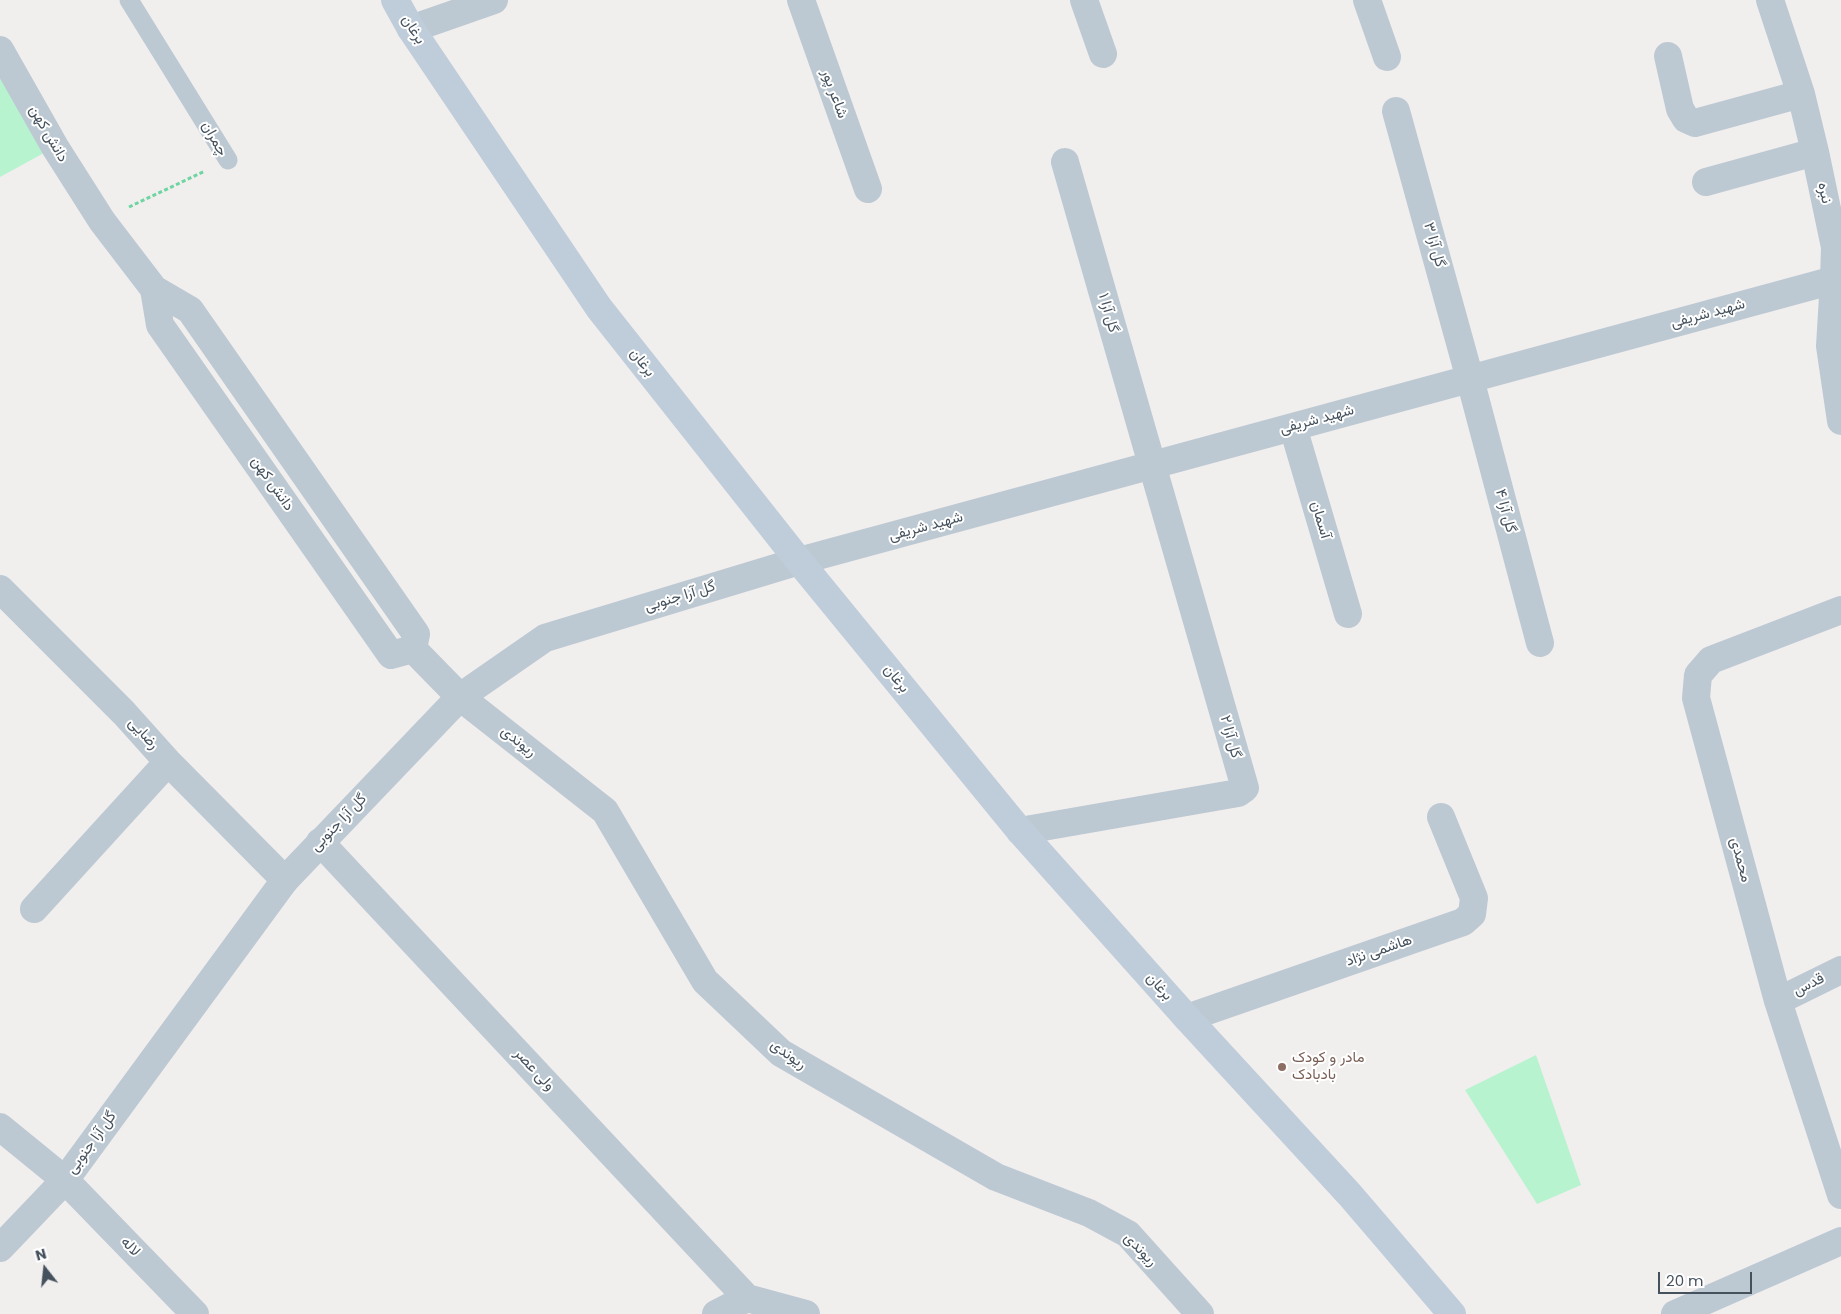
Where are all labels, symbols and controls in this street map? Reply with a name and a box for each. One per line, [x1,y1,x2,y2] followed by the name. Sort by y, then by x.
[397,12,429,48] street label: برغان
[817,67,851,121] street label: شاعر پور
[25,102,71,166] street label: دانش کهن
[197,118,231,160] street label: چمران
[1813,181,1835,205] street label: نبره
[1419,221,1449,269] street label: گل آرا ۳
[1094,291,1122,335] street label: گل آرا ۱
[1669,295,1747,333] street label: شهید شریفی
[625,345,659,381] street label: برغان
[1278,401,1356,439] street label: شهید شریفی
[247,453,297,515] street label: دانش کهن
[1491,487,1519,535] street label: گل آرا ۴
[1306,499,1334,541] street label: آسمان
[887,508,965,546] street label: شهید شریفی
[642,578,718,616] street label: گل آرا جنوبی
[879,661,913,697] street label: برغان
[124,714,162,754] street label: رضایی
[1215,714,1245,760] street label: گل آرا ۲
[497,723,539,761] street label: ریوندی
[307,790,371,856] street label: گل آرا جنوبی
[1725,836,1755,884] street label: محمدی
[1344,931,1414,971] street label: هاشمی نژاد
[1142,969,1176,1005] street label: برغان
[1790,970,1828,1000] street label: قدس
[766,1036,810,1074] street label: ریوندی
[510,1045,558,1095] street label: ولی عصر
[1292,1049,1364,1084] place label: مادر و کودک بادبادک
[1276,1061,1288,1073] marker: مادر و کودک بادبادک
[63,1108,121,1178] street label: گل آرا جنوبی
[1120,1229,1160,1271] street label: ریوندی
[116,1233,144,1261] street label: لاله
[20,1244,70,1294] north arrow
[33,1244,49,1266] text: N
[1661,1262,1755,1294] scale bar
[1666,1270,1704,1291] text: 20 m

